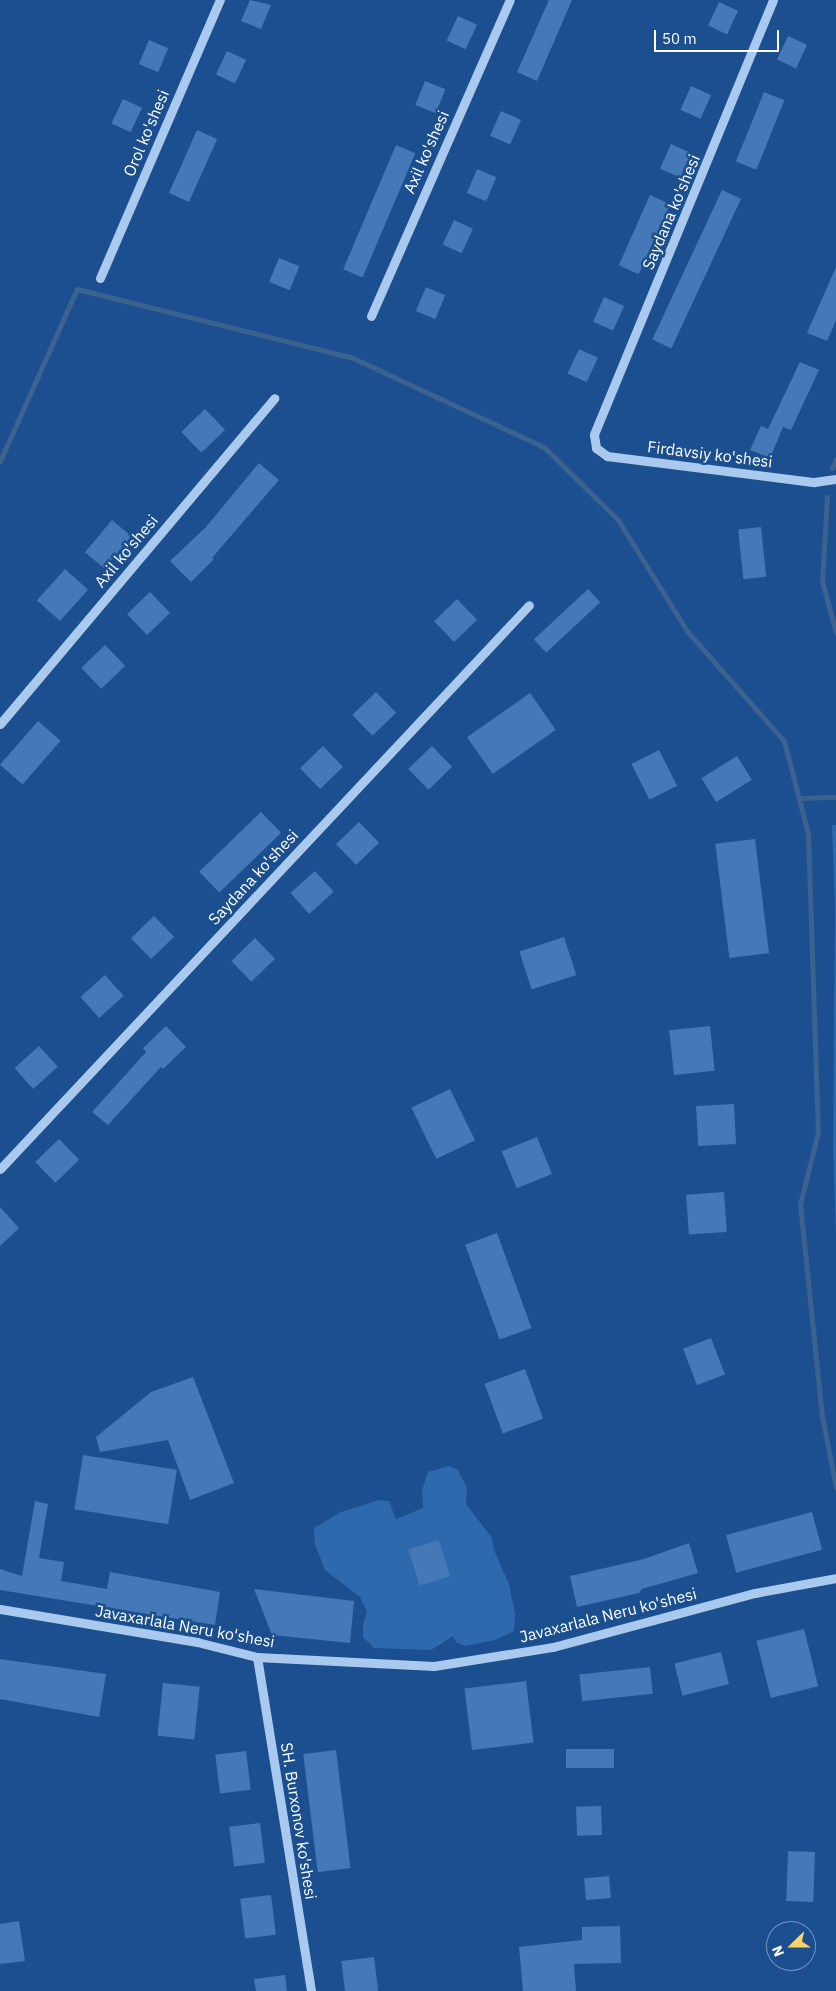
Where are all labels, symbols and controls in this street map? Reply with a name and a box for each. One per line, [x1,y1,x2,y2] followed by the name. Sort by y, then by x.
[656,20,781,52] scale bar
[662,29,697,48] text: 50 m
[119,87,173,179] street label: Orol ko'shesi
[399,108,453,196] street label: Axil ko'shesi
[638,152,704,272] street label: Saydana ko'shesi
[646,437,774,471] street label: Firdavsiy ko'shesi
[90,511,162,591] street label: Axil ko'shesi
[204,825,302,929] street label: Saydana ko'shesi
[517,1584,699,1646] street label: Javaxarlala Neru ko'shesi
[94,1601,276,1651] street label: Javaxarlala Neru ko'shesi
[277,1741,321,1901] street label: SH. Burxonov ko'shesi
[766,1921,816,1971] north arrow
[768,1943,788,1959] text: N

